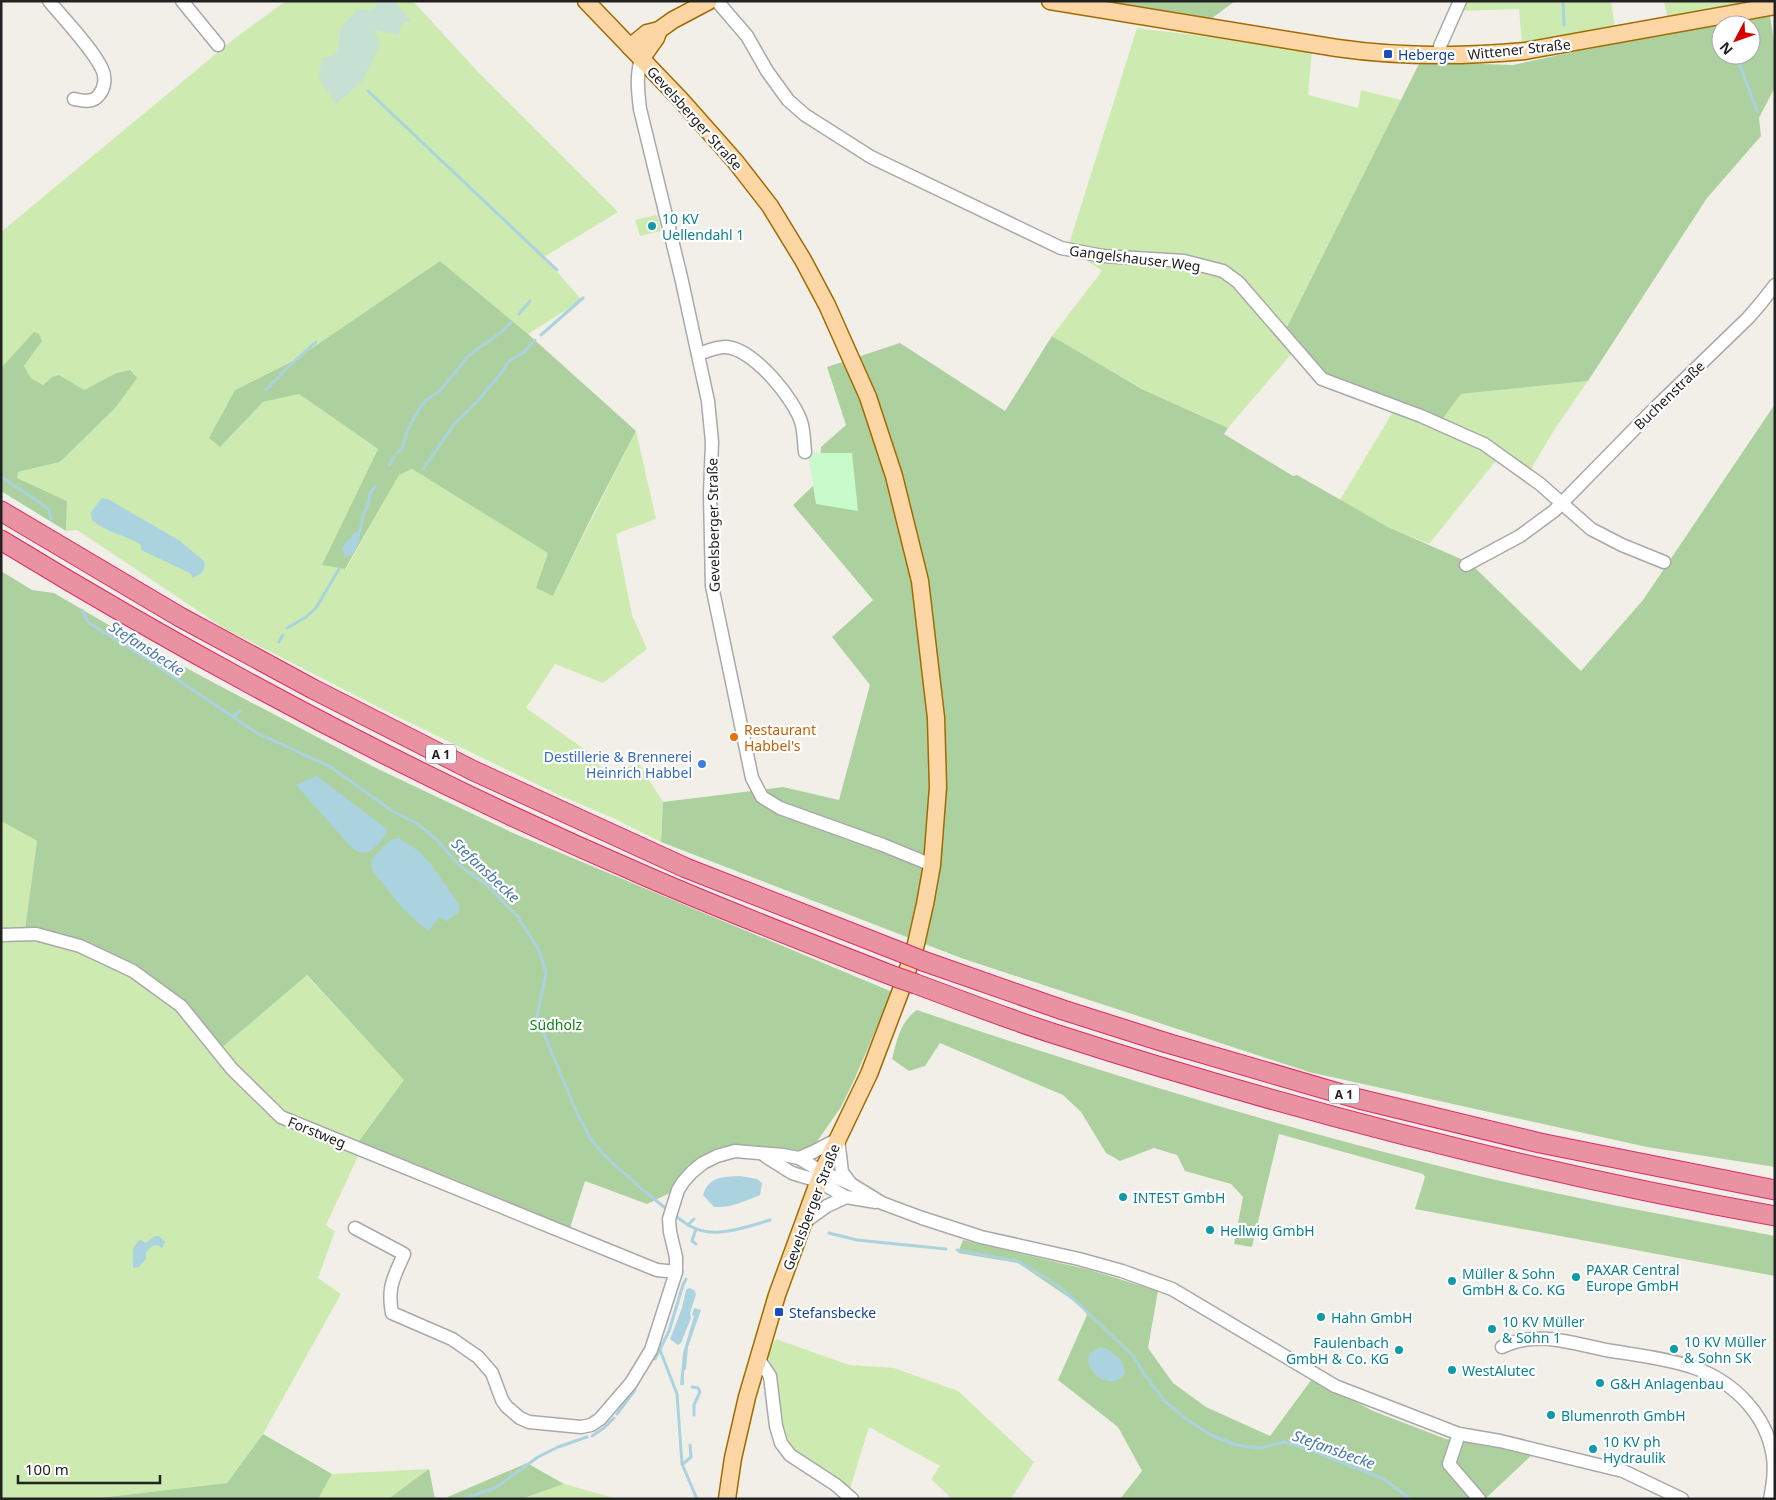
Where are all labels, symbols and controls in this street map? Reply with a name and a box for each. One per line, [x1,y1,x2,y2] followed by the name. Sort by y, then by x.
[1711,15,1761,65] north arrow
[1467,34,1572,64] street label: Wittener Straße
[1715,38,1737,59] text: N
[1398,45,1455,64] place label: Heberge
[1382,48,1394,60] marker: Heberge
[643,62,747,174] street label: Gevelsberger Straße
[662,209,744,244] place label: 10 KV Uellendahl 1
[646,220,658,232] marker: 10 KV Uellendahl 1
[1068,241,1202,275] street label: Gangelshauser Weg
[1629,356,1709,434] street label: Buchenstraße
[702,458,724,592] street label: Gevelsberger Straße
[105,616,189,680] water label: Stefansbecke
[744,720,816,755] place label: Restaurant Habbel's
[728,731,740,743] marker: Restaurant Habbel's
[426,744,456,764] road number: A 1
[544,747,692,782] place label: Destillerie & Brennerei Heinrich Habbel
[696,758,708,770] marker: Destillerie & Brennerei Heinrich Habbel
[448,833,525,907] water label: Stefansbecke
[530,1015,583,1034] park label: Südholz
[1329,1084,1359,1104] road number: A 1
[285,1112,349,1152] street label: Forstweg
[778,1141,844,1273] street label: Gevelsberger Straße
[1133,1188,1225,1207] place label: INTEST GmbH
[1117,1191,1129,1203] marker: INTEST GmbH
[1220,1221,1315,1240] place label: Hellwig GmbH
[1204,1224,1216,1236] marker: Hellwig GmbH
[1586,1260,1680,1295] place label: PAXAR Central Europe GmbH
[1462,1264,1565,1299] place label: Müller & Sohn GmbH & Co. KG
[1570,1271,1582,1283] marker: PAXAR Central Europe GmbH
[1446,1275,1458,1287] marker: Müller & Sohn GmbH & Co. KG
[789,1303,876,1322] place label: Stefansbecke
[773,1306,785,1318] marker: Stefansbecke
[1331,1308,1412,1327] place label: Hahn GmbH
[1315,1311,1327,1323] marker: Hahn GmbH
[1502,1312,1585,1347] place label: 10 KV Müller & Sohn 1
[1486,1323,1498,1335] marker: 10 KV Müller & Sohn 1
[1684,1332,1767,1367] place label: 10 KV Müller & Sohn SK
[1286,1333,1389,1368] place label: Faulenbach GmbH & Co. KG
[1668,1343,1680,1355] marker: 10 KV Müller & Sohn SK
[1393,1344,1405,1356] marker: Faulenbach GmbH & Co. KG
[1462,1361,1536,1380] place label: WestAlutec
[1446,1364,1458,1376] marker: WestAlutec
[1610,1374,1724,1393] place label: G&H Anlagenbau
[1594,1377,1606,1389] marker: G&H Anlagenbau
[1561,1406,1686,1425] place label: Blumenroth GmbH
[1545,1409,1557,1421] marker: Blumenroth GmbH
[1290,1425,1378,1473] water label: Stefansbecke
[1603,1432,1666,1467] place label: 10 KV ph Hydraulik
[1587,1443,1599,1455] marker: 10 KV ph Hydraulik
[18,1452,160,1484] scale bar
[25,1459,69,1479] text: 100 m

